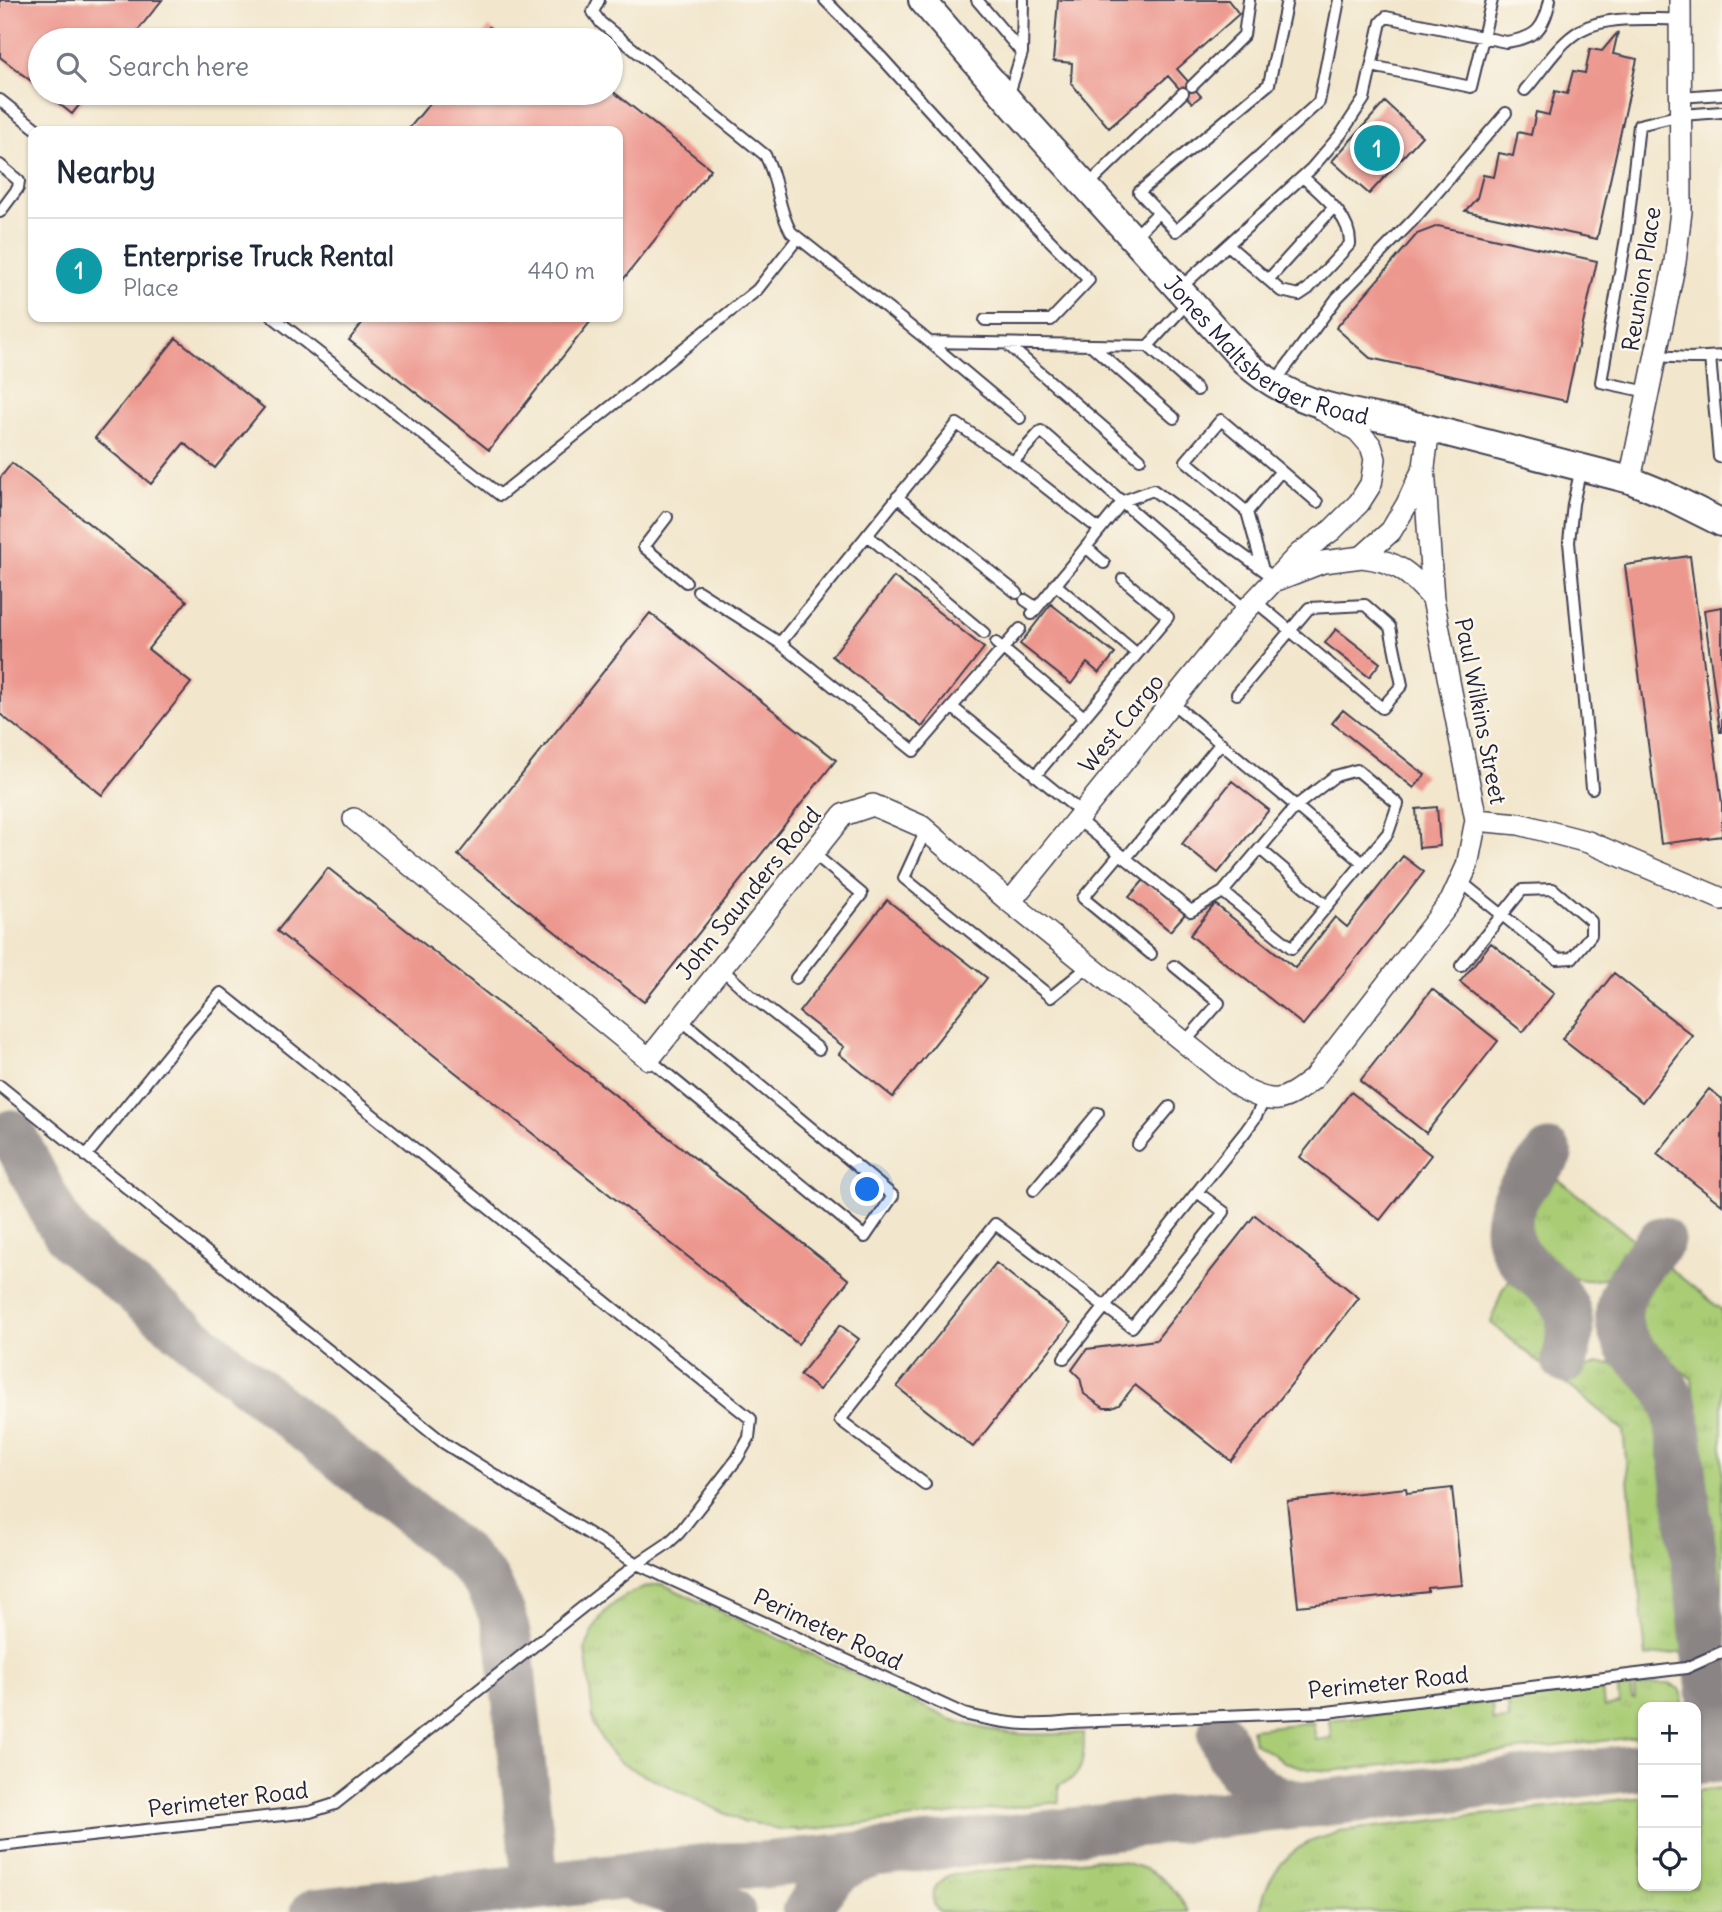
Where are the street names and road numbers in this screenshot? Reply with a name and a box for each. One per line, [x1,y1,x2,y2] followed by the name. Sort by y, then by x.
[1615,205,1667,353] street label: Reunion Place
[1158,269,1371,430] street label: Jones Maltsberger Road
[1449,615,1513,807] street label: Paul Wilkins Street
[1072,668,1170,778] street label: West Cargo
[669,801,827,985] street label: John Saunders Road
[749,1582,907,1676] street label: Perimeter Road
[1306,1659,1470,1705] street label: Perimeter Road
[146,1775,310,1823] street label: Perimeter Road

